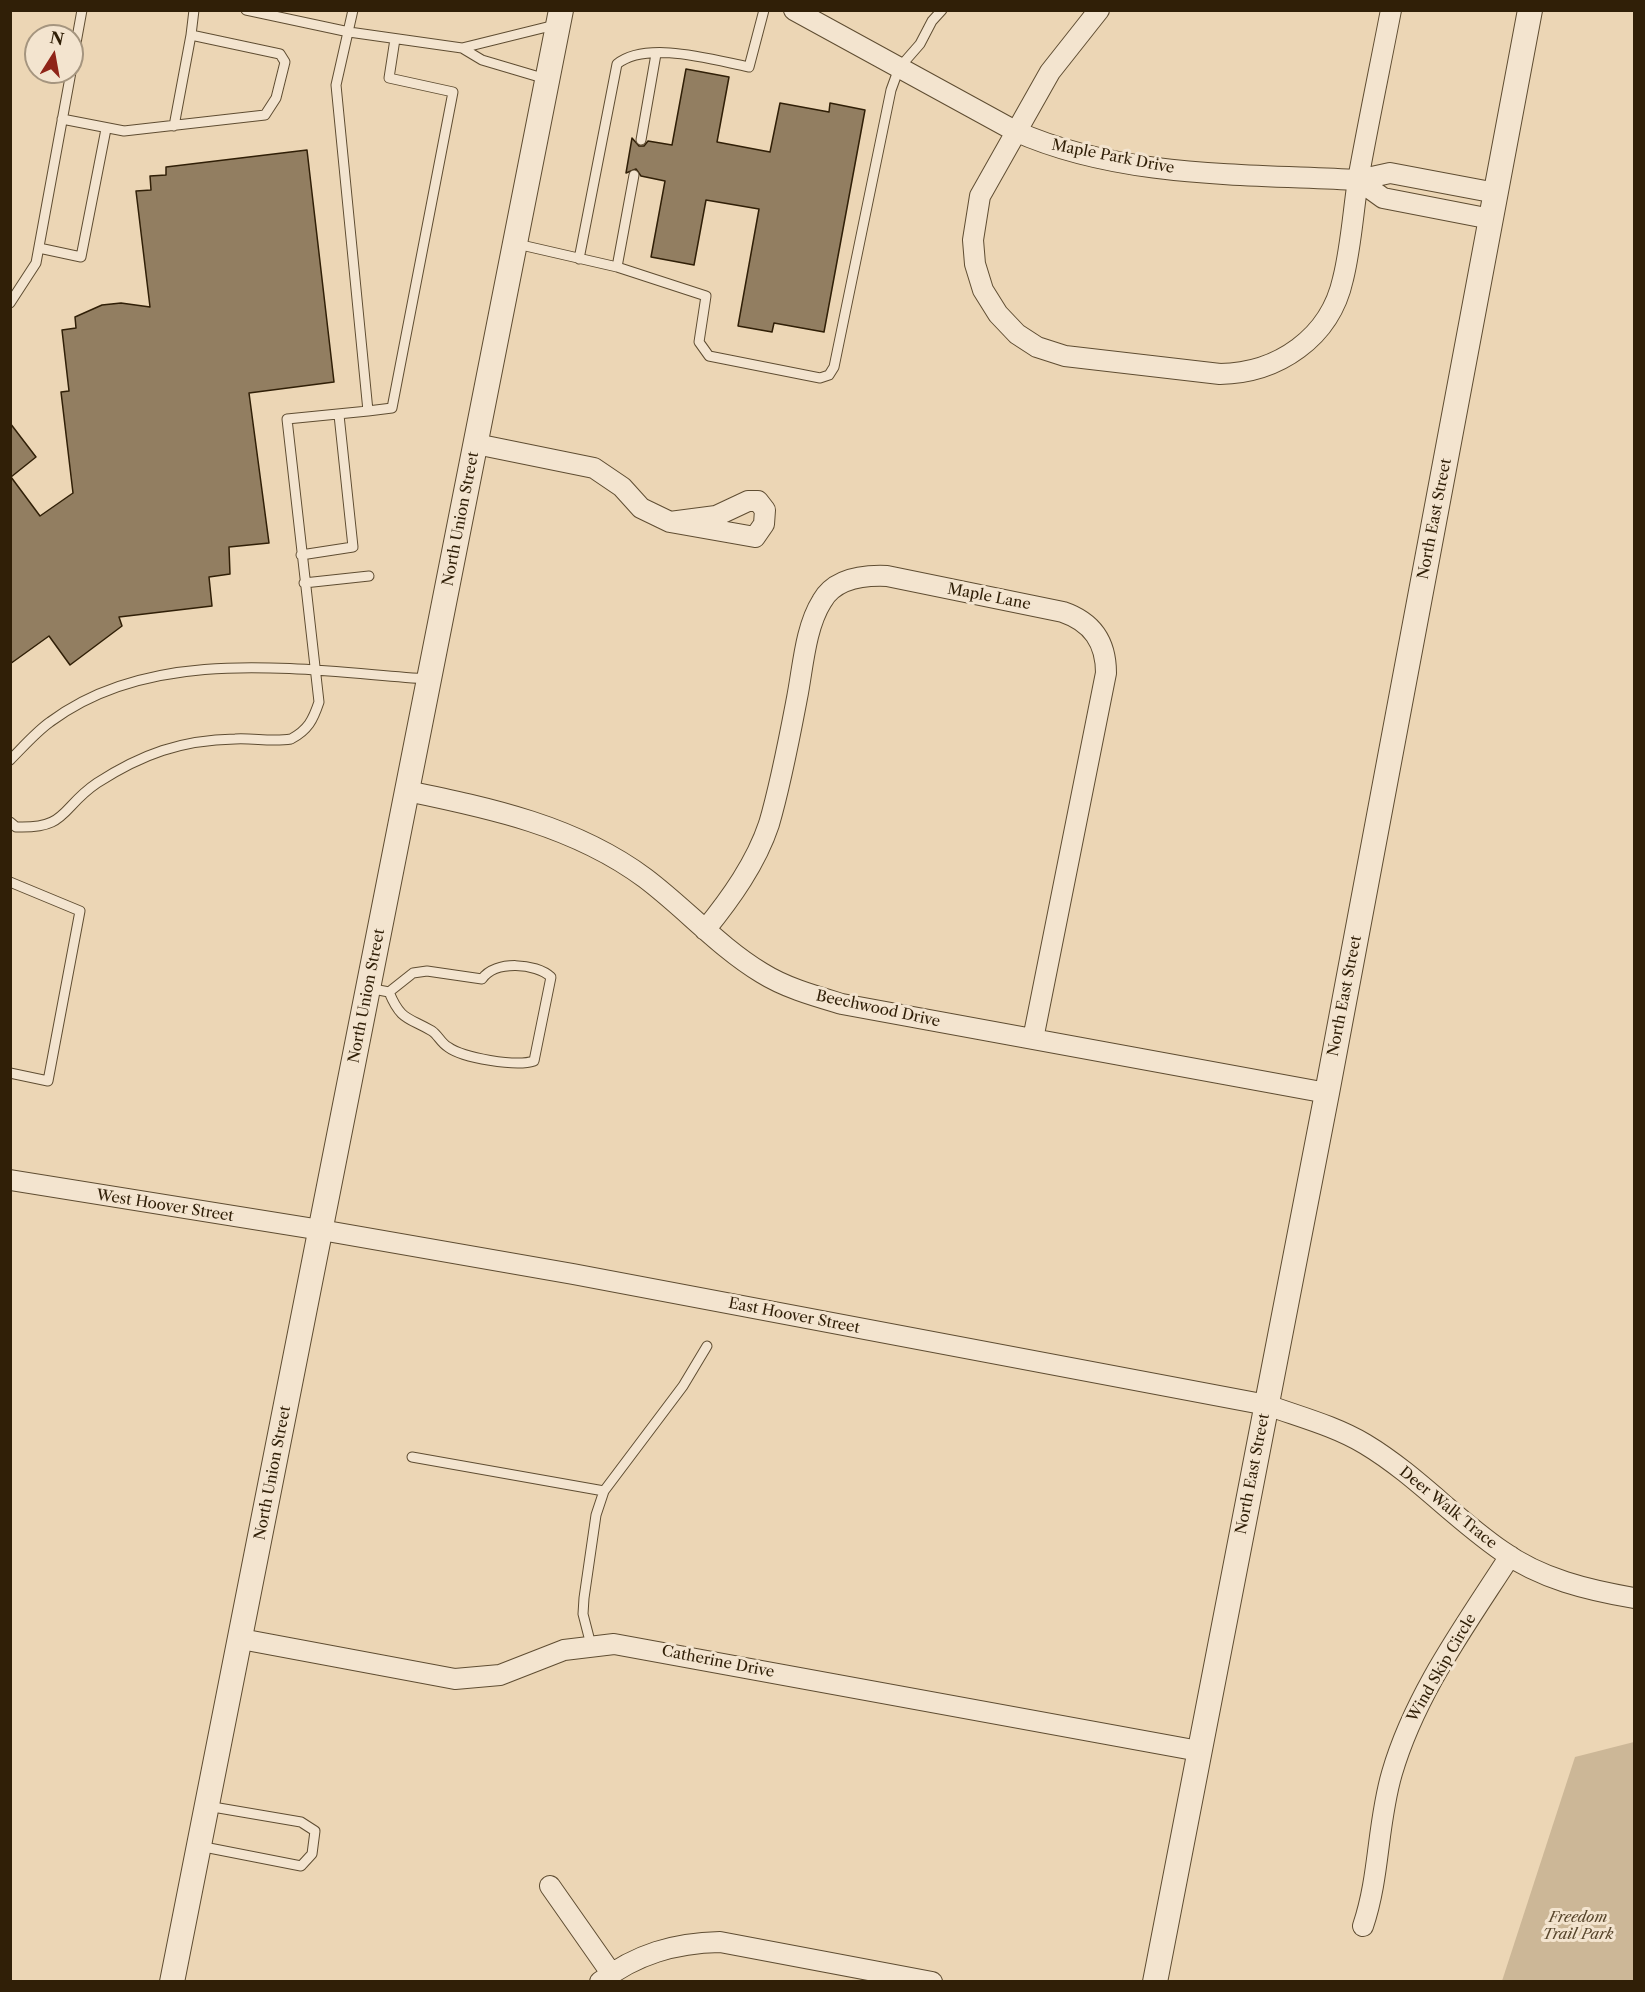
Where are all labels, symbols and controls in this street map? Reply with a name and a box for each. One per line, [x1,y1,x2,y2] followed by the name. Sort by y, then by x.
[24,24,84,84] north arrow
[48,27,66,49] text: N
[1050,136,1176,178] street label: Maple Park Drive
[439,450,483,588] street label: North Union Street
[1414,457,1456,581] street label: North East Street
[946,580,1032,614] street label: Maple Lane
[345,927,389,1065] street label: North Union Street
[1324,934,1366,1058] street label: North East Street
[814,987,942,1031] street label: Beechwood Drive
[95,1186,235,1226] street label: West Hoover Street
[727,1294,861,1338] street label: East Hoover Street
[251,1404,295,1542] street label: North Union Street
[1232,1412,1274,1536] street label: North East Street
[1396,1463,1500,1553] street label: Deer Walk Trace
[1404,1611,1480,1725] street label: Wind Skip Circle
[660,1642,776,1682] street label: Catherine Drive
[1543,1909,1613,1944] park label: Freedom Trail Park

